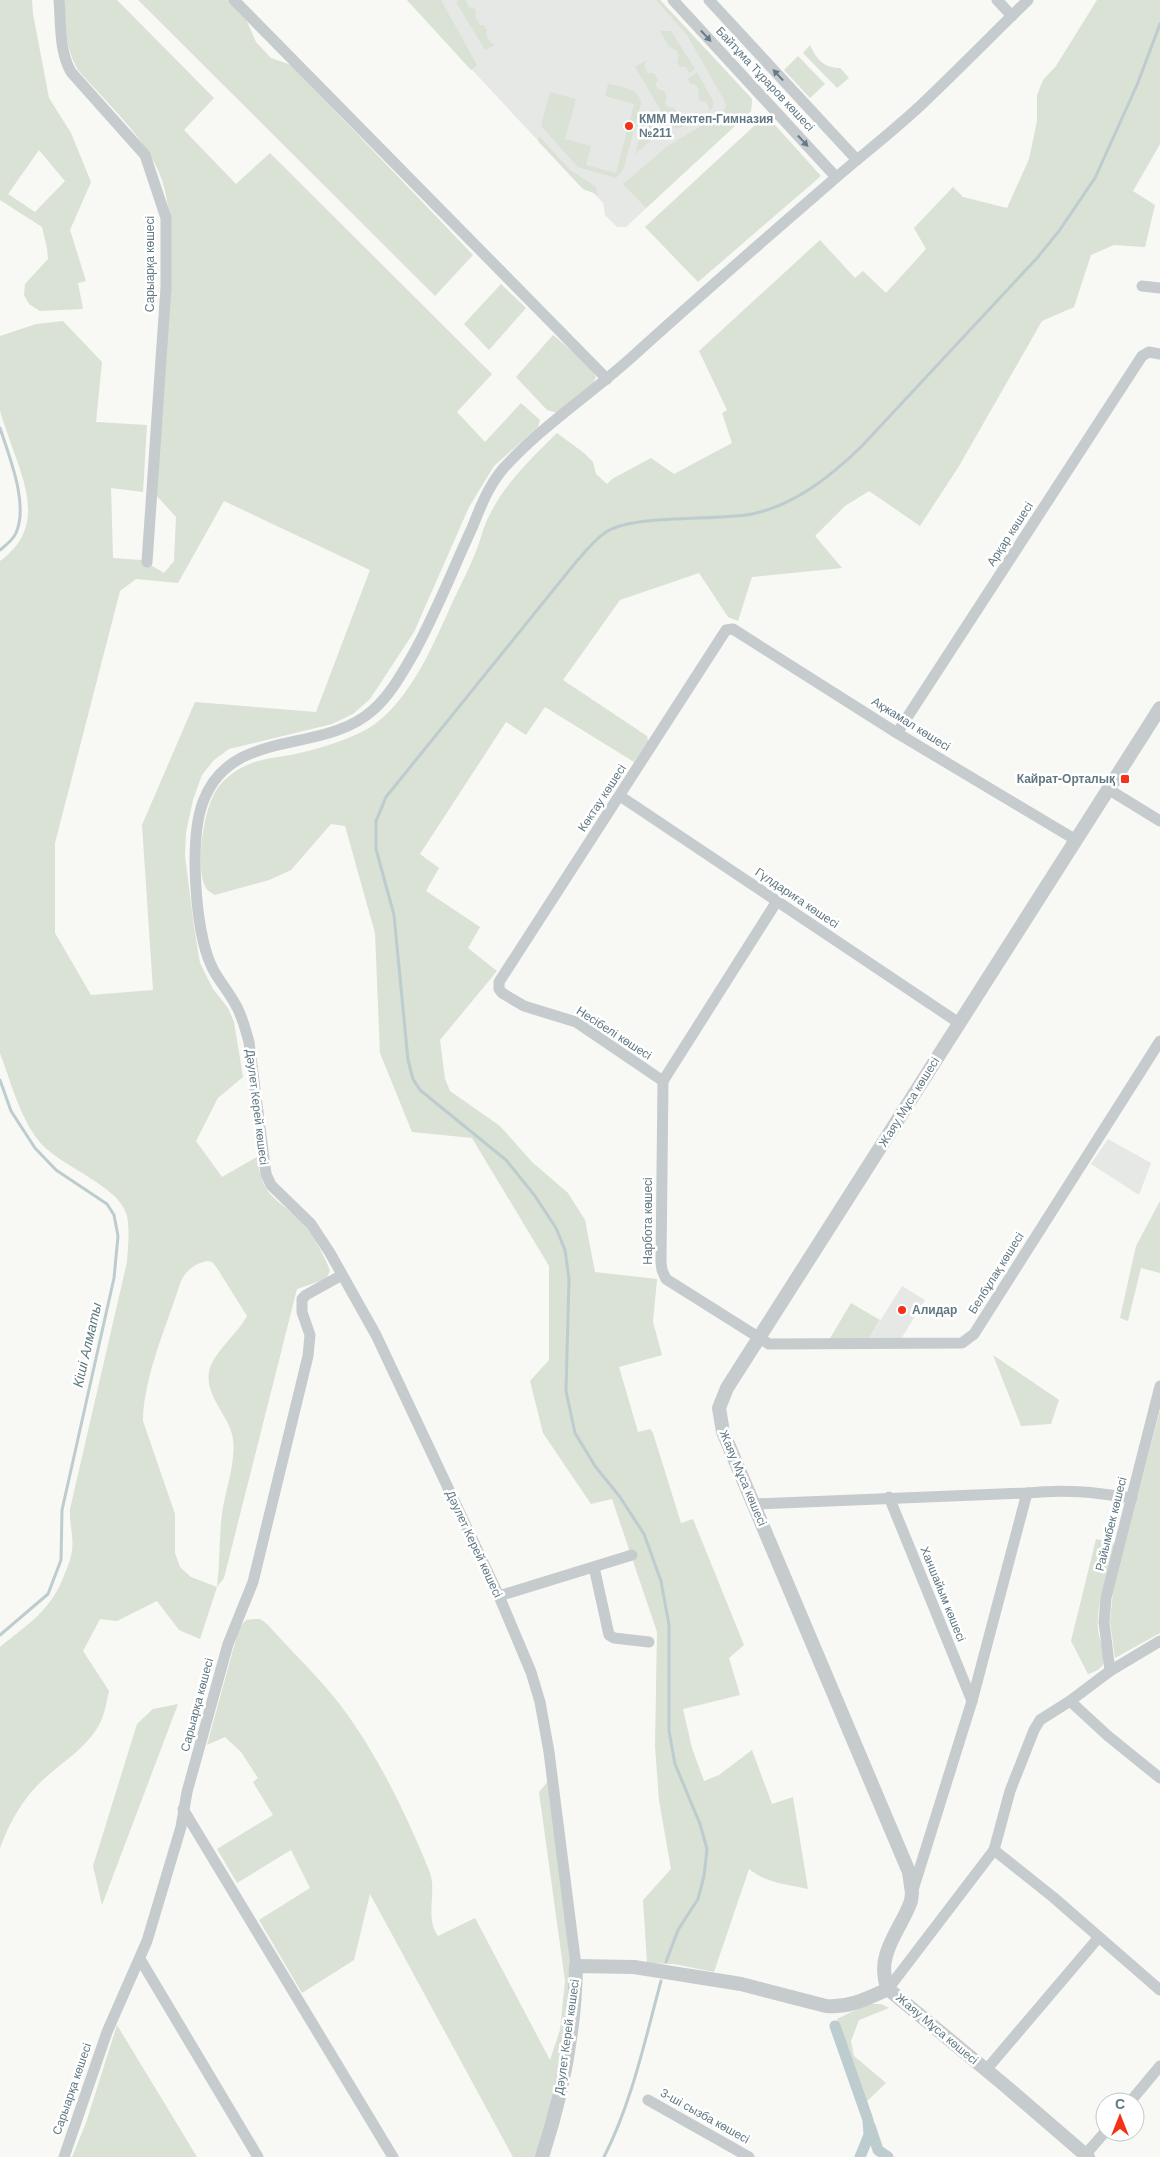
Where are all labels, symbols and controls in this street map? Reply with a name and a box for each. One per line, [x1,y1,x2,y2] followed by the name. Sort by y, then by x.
[713,24,817,134] street label: Байтұма Тұраров көшесі
[700,29,712,41] one-way arrow
[772,69,784,81] one-way arrow
[639,112,773,140] place label: КММ Мектеп-Гимназия №211
[623,120,635,132] marker: КММ Мектеп-Гимназия №211
[797,135,809,147] one-way arrow
[143,216,157,312] street label: Сарыарқа көшесі
[984,499,1036,569] street label: Арқар көшесі
[869,694,953,754] street label: Ақжамал көшесі
[575,762,629,834] street label: Көктау көшесі
[1017,772,1115,786] place label: Кайрат-Орталық
[1119,773,1131,785] marker: Кайрат-Орталық
[753,865,841,931] street label: Гүлдариға көшесі
[574,1003,654,1063] street label: Несібелі көшесі
[243,1048,271,1166] street label: Дәулет Керей көшесі
[876,1055,942,1149] street label: Жаяу Мұса көшесі
[641,1177,655,1265] street label: Нарбота көшесі
[965,1230,1027,1316] street label: Белбұлақ көшесі
[69,1300,105,1389] water label: Кіші Алматы
[912,1303,957,1317] place label: Алидар
[896,1304,908,1316] marker: Алидар
[717,1428,769,1528] street label: Жаяу Мұса көшесі
[1093,1475,1129,1573] street label: Райымбек көшесі
[443,1488,505,1600] street label: Дәулет Керей көшесі
[918,1544,968,1644] street label: Ханшайым көшесі
[178,1657,216,1753] street label: Сарыарқа көшесі
[552,1978,582,2096] street label: Дәулет Керей көшесі
[893,1991,981,2067] street label: Жаяу Мұса көшесі
[50,2041,94,2137] street label: Сарыарқа көшесі
[658,2086,752,2146] street label: 3-ші сызба көшесі
[1095,2092,1145,2142] north arrow
[1115,2096,1125,2112] text: С

